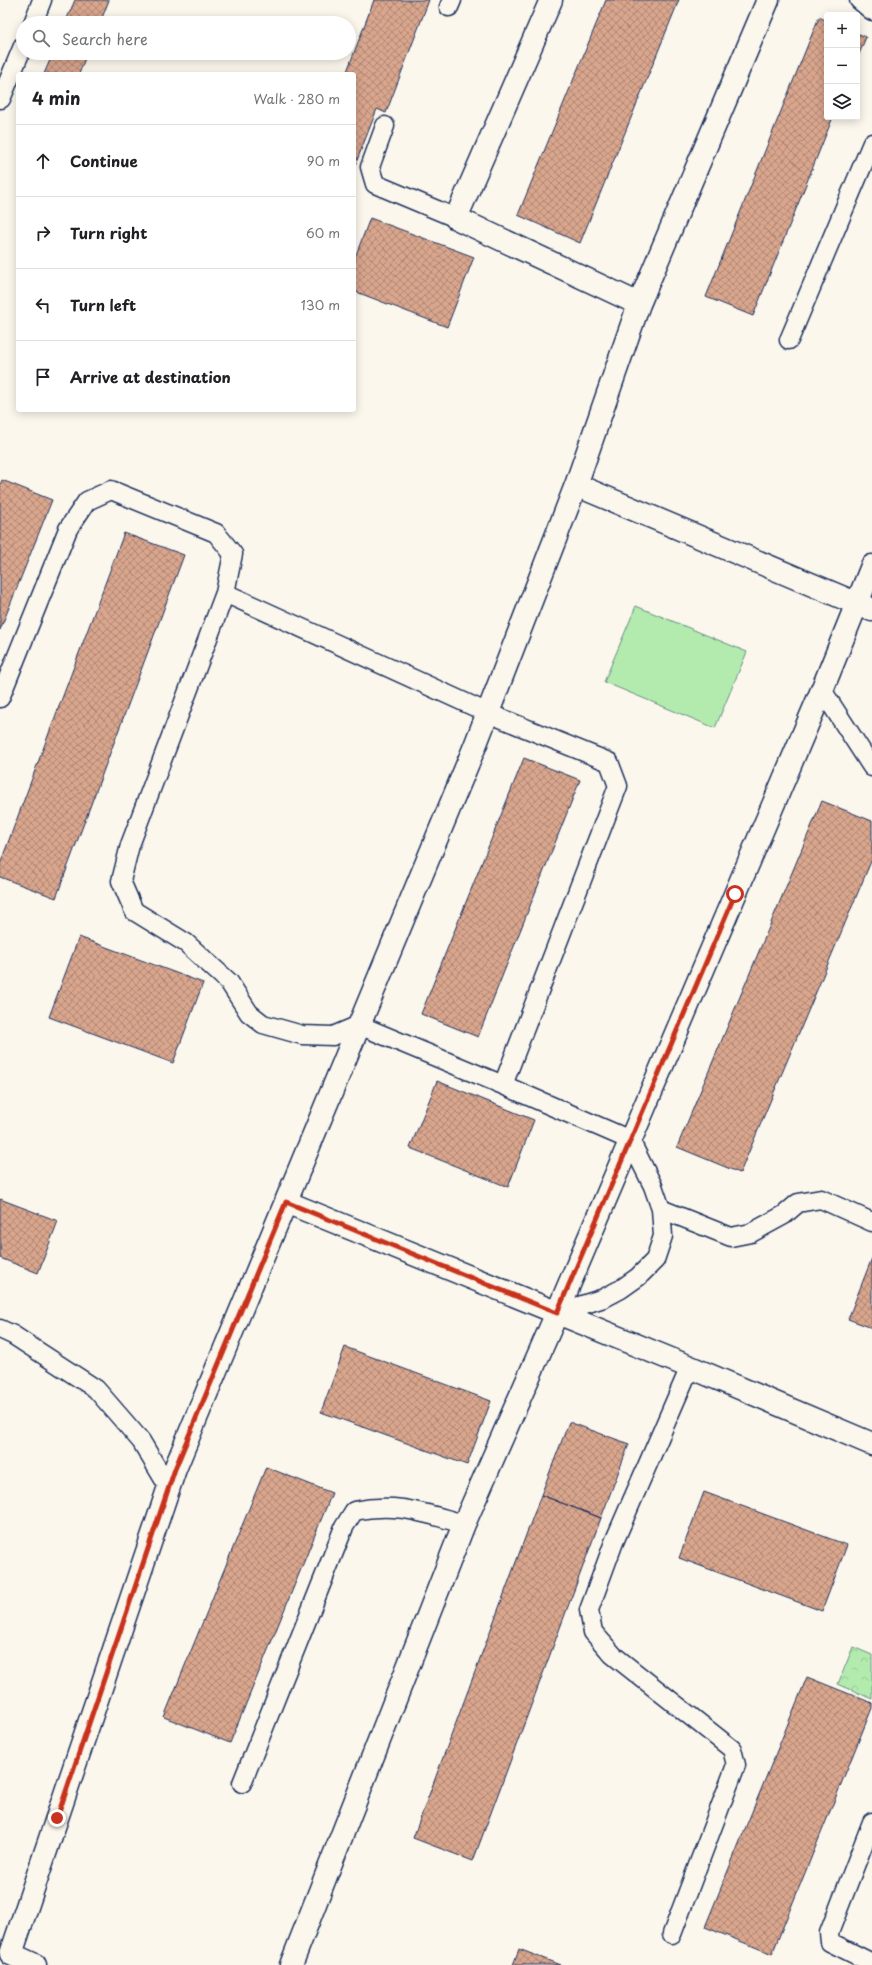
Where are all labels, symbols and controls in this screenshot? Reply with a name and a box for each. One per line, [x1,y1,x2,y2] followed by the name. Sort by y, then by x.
[824,12,860,120] map controls
[824,12,860,48] button: +
[16,16,356,60] search box
[30,27,52,49] icon: search
[62,27,148,50] text: Search here
[824,48,860,84] button: −
[824,84,860,120] button: layers
[32,85,80,111] text: 4 min
[253,89,340,108] text: Walk · 280 m
[70,149,138,172] text: Continue
[32,150,54,172] icon: ahead
[307,151,340,170] text: 90 m
[70,221,147,244] text: Turn right
[32,222,54,244] icon: right
[306,223,340,242] text: 60 m
[70,293,136,316] text: Turn left
[32,294,54,316] icon: left
[301,295,340,314] text: 130 m
[70,365,231,388] text: Arrive at destination
[32,366,54,388] icon: arrive
[726,885,744,903] route start
[48,1809,66,1827] route end

